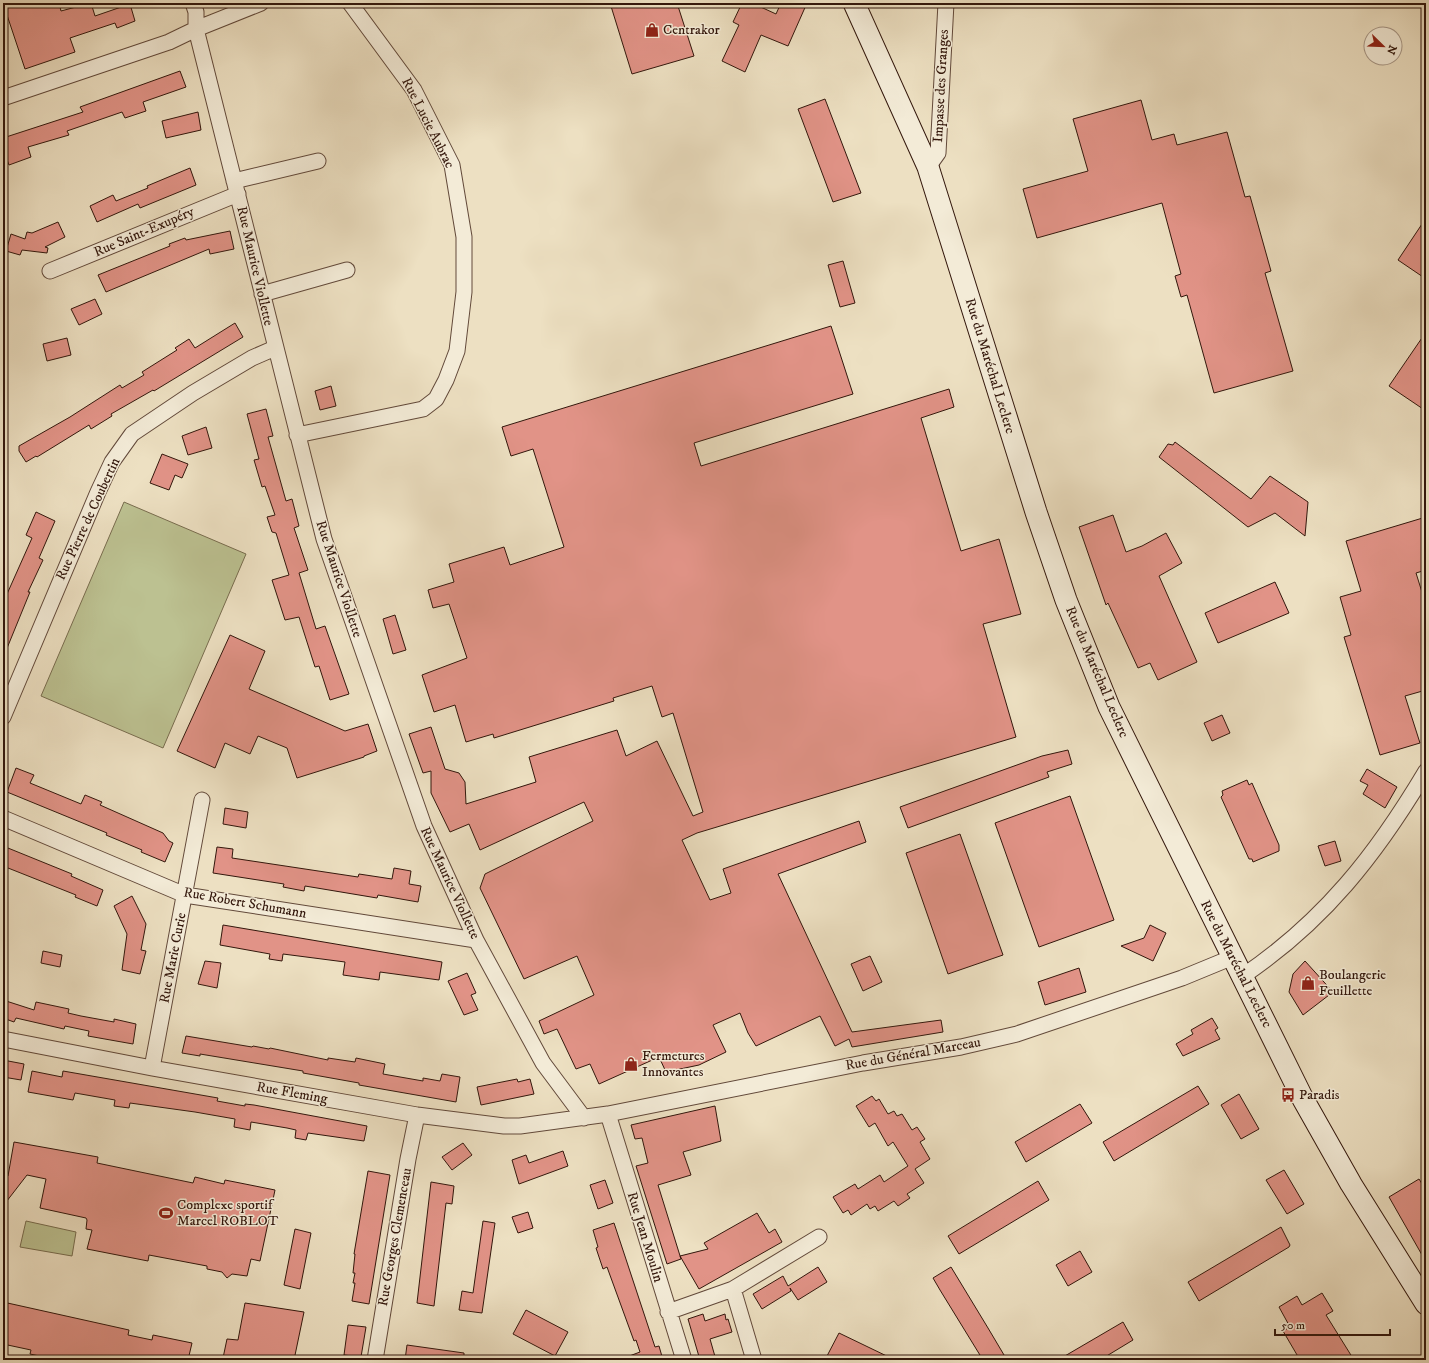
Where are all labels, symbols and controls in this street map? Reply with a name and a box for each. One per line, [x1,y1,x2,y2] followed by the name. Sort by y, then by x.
[663,21,721,39] place label: Centrakor
[644,22,660,38] shop icon: Centrakor
[1363,26,1403,66] north arrow
[929,29,953,143] street label: Impasse des Granges
[1383,43,1399,56] text: N
[397,75,459,171] street label: Rue Lucie Aubrac
[91,203,197,261] street label: Rue Saint-Exupéry
[233,205,278,328] street label: Rue Maurice Viollette
[961,296,1019,436] street label: Rue du Maréchal Leclerc
[52,454,125,583] street label: Rue Pierre de Coubertin
[312,518,366,640] street label: Rue Maurice Viollette
[1061,604,1133,740] street label: Rue du Maréchal Leclerc
[416,824,484,942] street label: Rue Maurice Viollette
[182,883,309,923] street label: Rue Robert Schumann
[1196,897,1276,1031] street label: Rue du Maréchal Leclerc
[155,911,191,1005] street label: Rue Marie Curie
[1319,966,1386,1000] place label: Boulangerie Feuillette
[1300,975,1316,991] shop icon: Boulangerie Feuillette
[844,1033,982,1075] street label: Rue du Général Marceau
[642,1047,705,1081] place label: Fermetures Innovantes
[623,1056,639,1072] shop icon: Fermetures Innovantes
[255,1078,329,1108] street label: Rue Fleming
[1299,1086,1340,1104] place label: Paradis
[1280,1087,1296,1103] bus stop icon: Paradis
[374,1166,416,1308] street label: Rue Georges Clemenceau
[623,1190,667,1285] street label: Rue Jean Moulin
[177,1196,279,1230] place label: Complexe sportif Marcel ROBLOT
[158,1205,174,1221] sports icon: Complexe sportif Marcel ROBLOT
[1275,1311,1390,1337] scale bar
[1281,1318,1305,1333] text: 50 m

